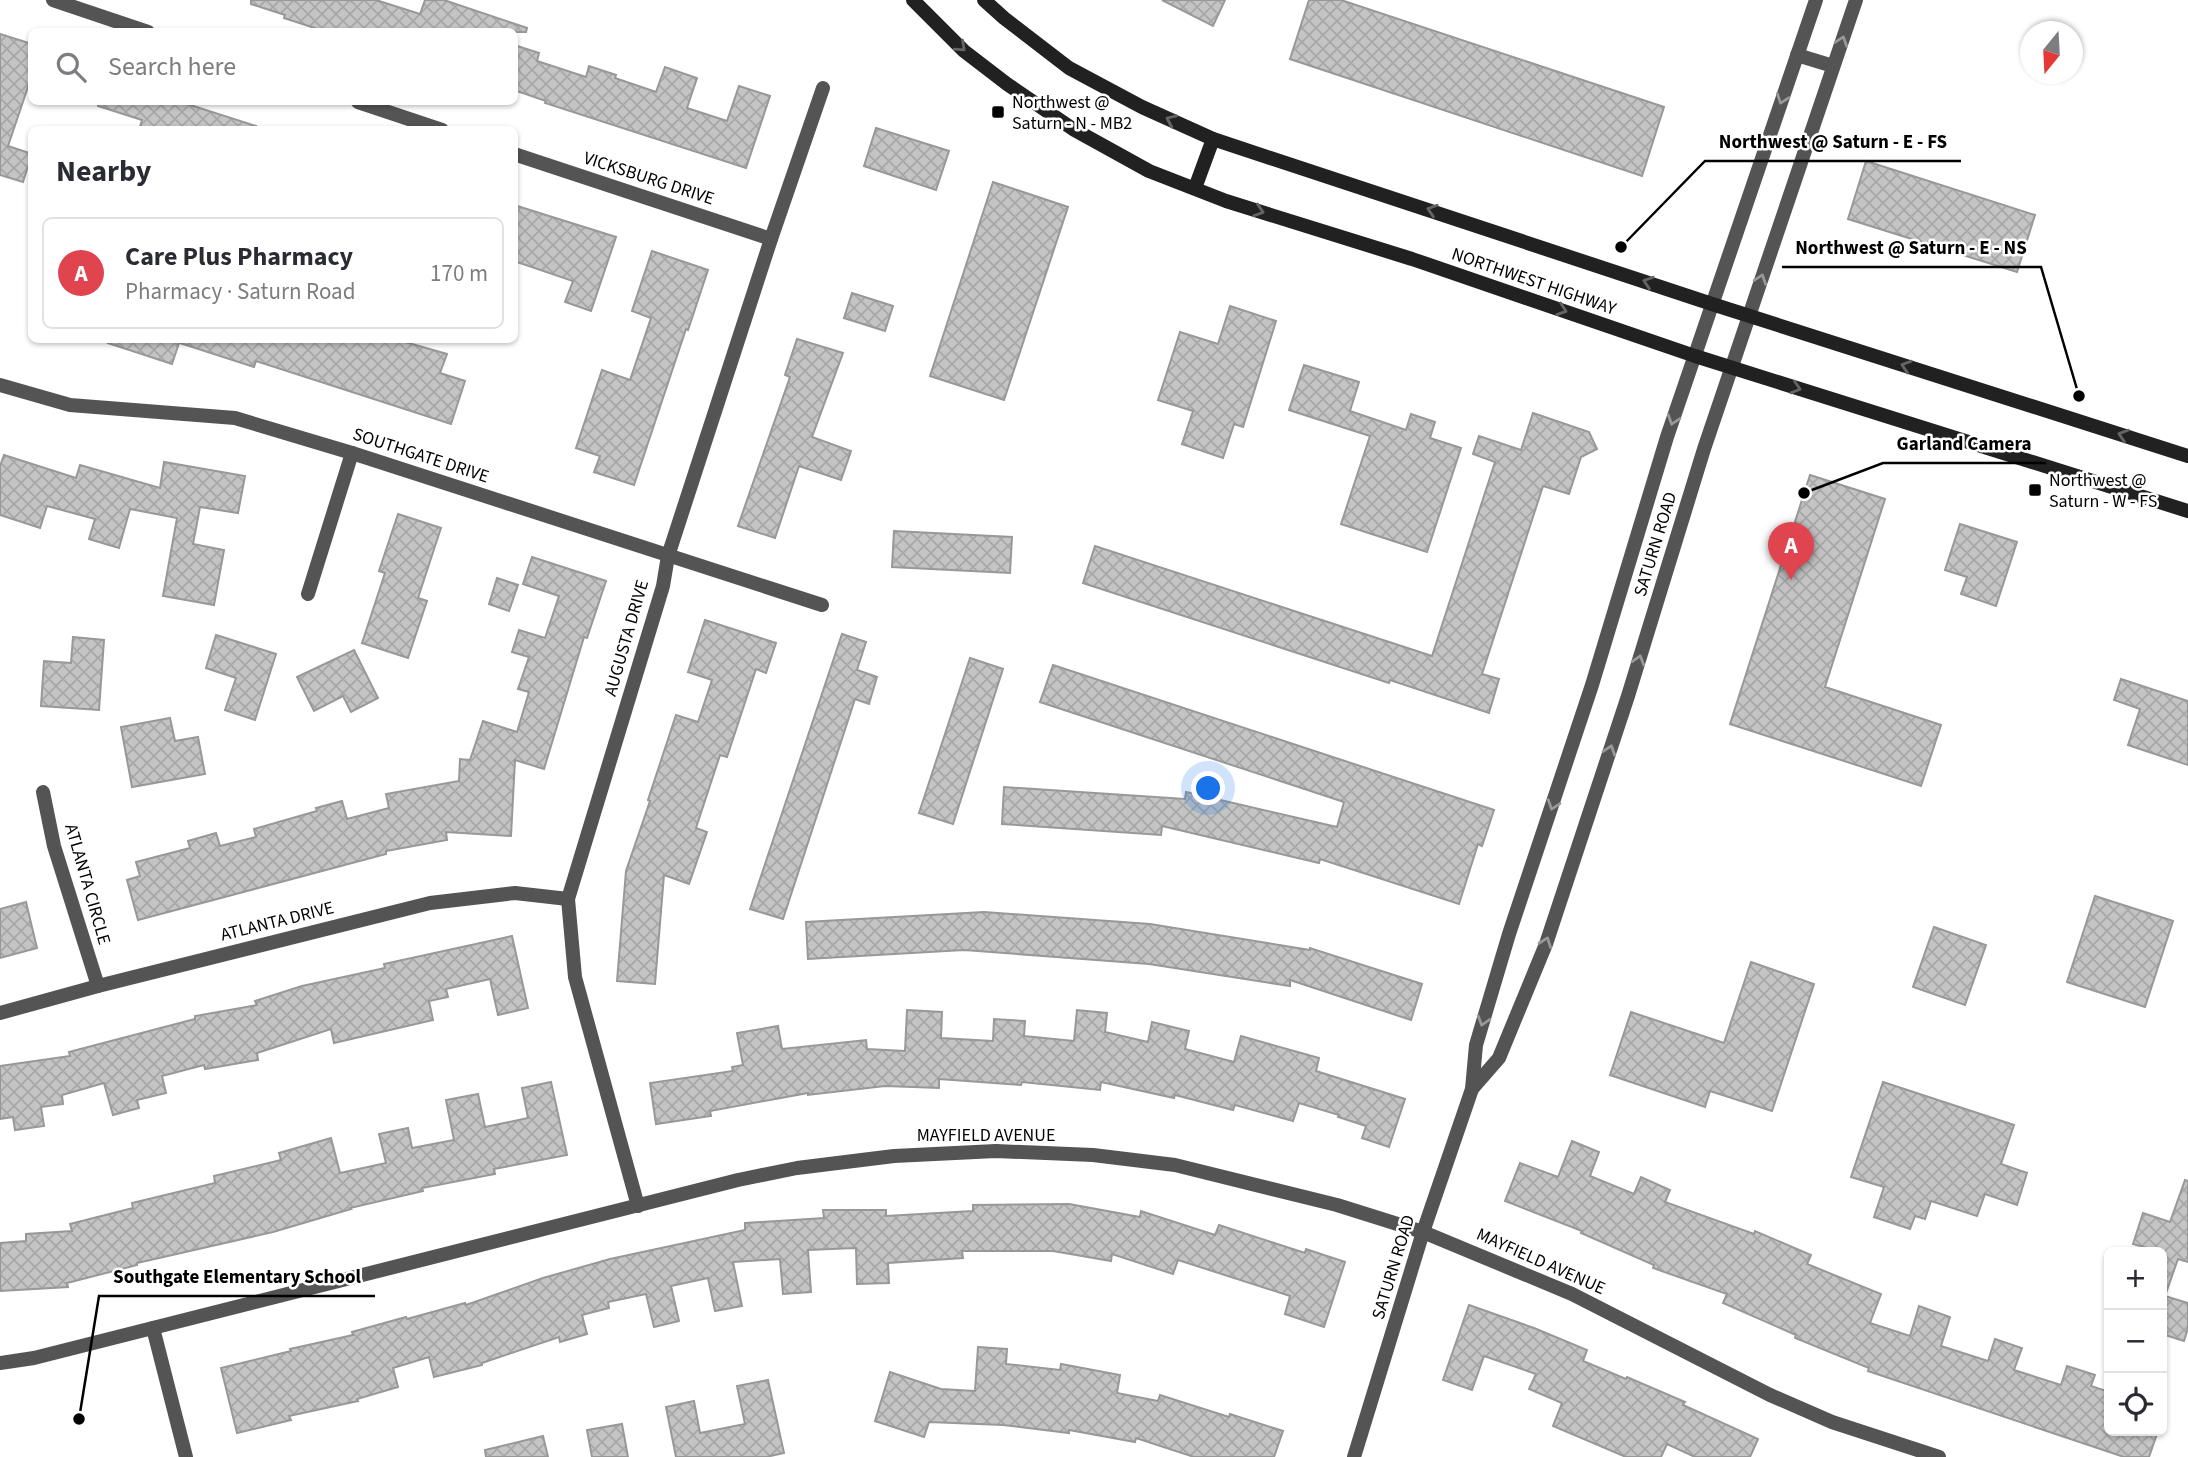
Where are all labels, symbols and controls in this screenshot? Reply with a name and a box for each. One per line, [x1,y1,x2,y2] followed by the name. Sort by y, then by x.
[2020,21,2083,84] north arrow
[28,28,518,105] search box
[1833,35,1847,47] one-way arrow
[953,39,966,52] one-way arrow
[52,48,90,86] icon: search
[108,48,236,85] text: Search here
[1012,90,1132,136] place label: Northwest @ Saturn - N - MB2
[1776,92,1790,104] one-way arrow
[990,104,1006,120] marker: Northwest @ Saturn - N - MB2
[1166,114,1178,128] one-way arrow
[1705,121,1961,161] callout: Northwest @ Saturn - E - FS
[1719,129,1947,156] text: Northwest @ Saturn - E - FS
[580,146,717,211] street label: VICKSBURG DRIVE
[56,150,151,193] text: Nearby
[1253,203,1265,217] one-way arrow
[1426,204,1439,218] one-way arrow
[1782,227,2041,267] callout: Northwest @ Saturn - E - NS
[1795,235,2027,262] text: Northwest @ Saturn - E - NS
[125,238,353,275] text: Care Plus Pharmacy
[1448,242,1620,322] street label: NORTHWEST HIGHWAY
[74,257,88,290] text: A
[430,257,488,290] text: 170 m
[1753,274,1767,286] one-way arrow
[125,275,355,308] text: Pharmacy · Saturn Road
[1642,276,1654,290] one-way arrow
[1555,302,1567,316] one-way arrow
[1901,360,1913,374] one-way arrow
[1790,379,1802,394] one-way arrow
[1667,414,1681,426] one-way arrow
[349,422,492,489] street label: SOUTHGATE DRIVE
[1883,423,2046,463] callout: Garland Camera
[2117,429,2129,444] one-way arrow
[1897,431,2031,458] text: Garland Camera
[2049,468,2157,514] place label: Northwest @ Saturn - W - FS
[2027,482,2043,498] marker: Northwest @ Saturn - W - FS
[1628,489,1683,599] street label: SATURN ROAD
[1768,522,1814,580] pin: A
[598,577,655,699] street label: AUGUSTA DRIVE
[1631,655,1646,667] one-way arrow
[1602,744,1616,756] one-way arrow
[1191,771,1225,805] your location
[1547,798,1561,810] one-way arrow
[58,821,117,948] street label: ATLANTA CIRCLE
[218,895,336,948] street label: ATLANTA DRIVE
[1538,937,1552,949] one-way arrow
[1477,1015,1492,1027] one-way arrow
[917,1123,1055,1148] street label: MAYFIELD AVENUE
[1366,1212,1421,1322] street label: SATURN ROAD
[1472,1222,1609,1301] street label: MAYFIELD AVENUE
[2104,1247,2167,1436] map controls
[2104,1247,2167,1310] button: +
[99,1256,375,1296] callout: Southgate Elementary School
[113,1264,361,1291] text: Southgate Elementary School
[2104,1310,2167,1373] button: −
[2104,1373,2167,1436] button: locate

